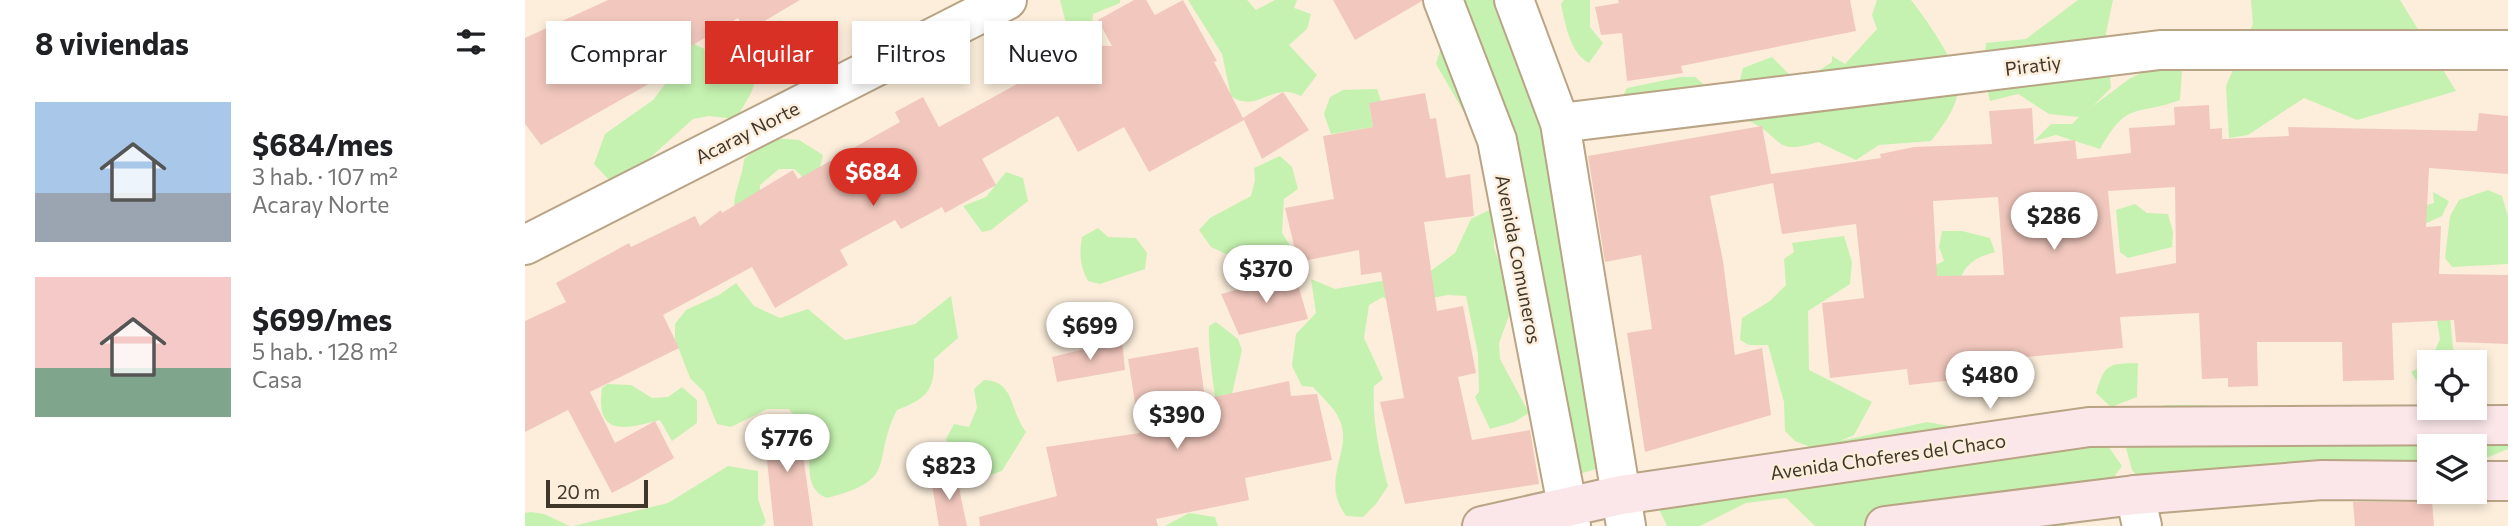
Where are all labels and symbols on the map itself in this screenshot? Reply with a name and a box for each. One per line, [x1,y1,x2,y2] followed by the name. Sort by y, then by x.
[2003,50,2063,80] street label: Piratiy
[691,96,803,168] street label: Acaray Norte
[832,148,914,208] pin: $684
[1491,173,1547,345] street label: Avenida Comuneros
[2013,192,2095,252] pin: $286
[1225,246,1307,305] pin: $370
[1049,302,1131,362] pin: $699
[1949,352,2031,411] pin: $480
[1136,392,1218,451] pin: $390
[746,414,828,474] pin: $776
[1769,428,2007,484] street label: Avenida Choferes del Chaco
[908,442,990,502] pin: $823
[546,477,647,509] scale bar

